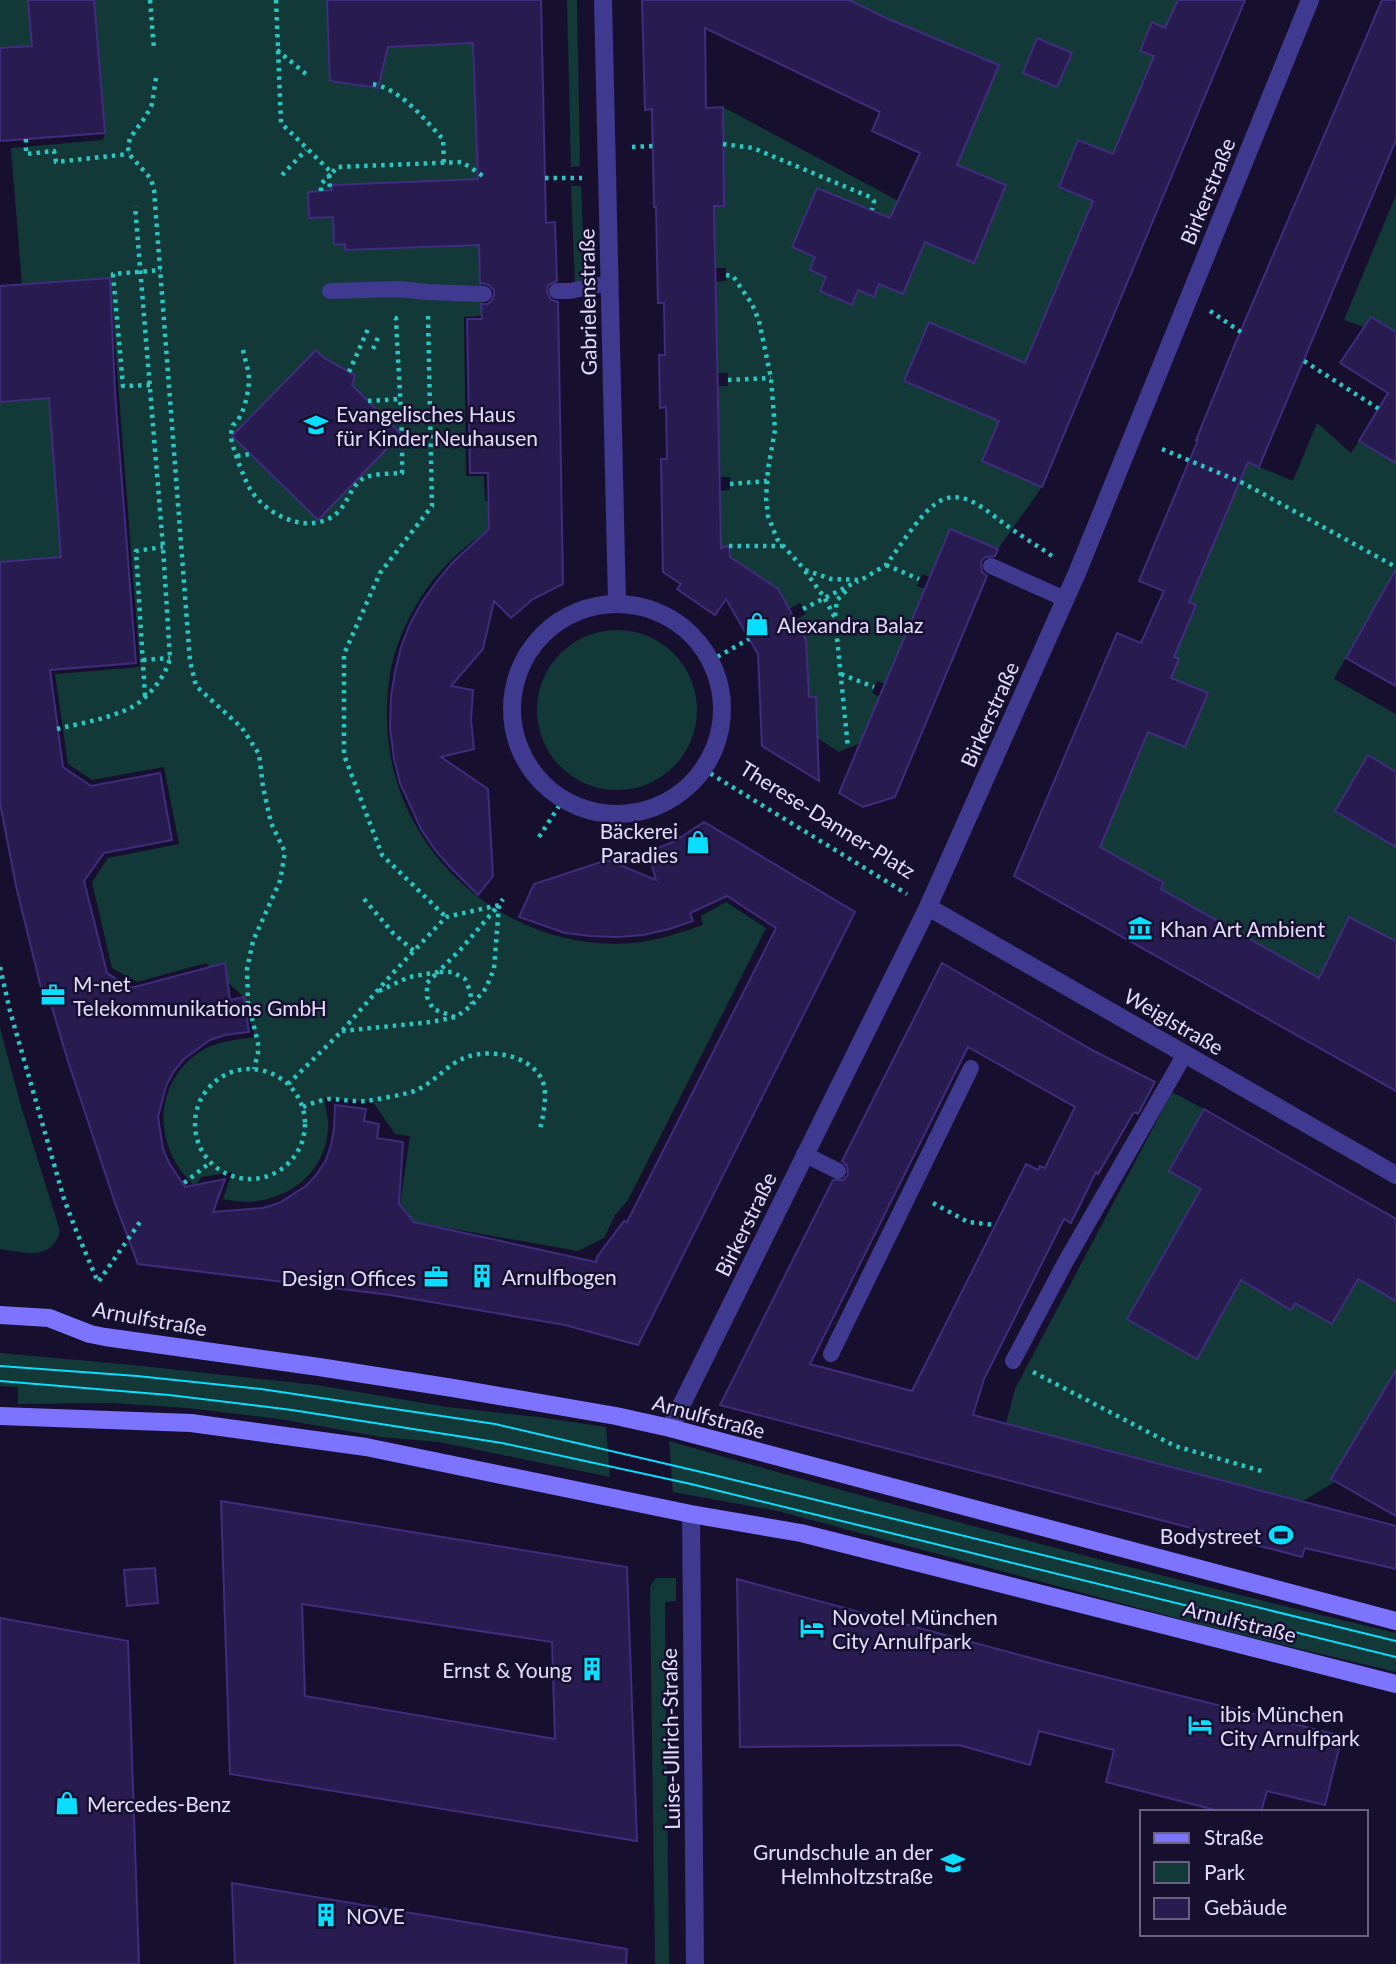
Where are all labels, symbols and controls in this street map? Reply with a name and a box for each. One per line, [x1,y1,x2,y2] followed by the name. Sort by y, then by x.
[1174,134,1240,248] street label: Birkerstraße
[573,228,601,376] street label: Gabrielenstraße
[336,401,538,450] place label: Evangelisches Haus für Kinder Neuhausen
[302,411,330,439] school or university icon: Evangelisches Haus für Kinder Neuhausen
[743,610,771,638] shop icon: Alexandra Balaz
[777,612,923,637] place label: Alexandra Balaz
[955,657,1023,771] street label: Birkerstraße
[736,755,920,883] street label: Therese-Danner-Platz
[600,818,678,867] place label: Bäckerei Paradies
[684,828,712,856] shop icon: Bäckerei Paradies
[1126,914,1154,942] museum icon: Khan Art Ambient
[1160,916,1325,941] place label: Khan Art Ambient
[73,971,327,1020] place label: M-net Telekommunikations GmbH
[39,981,67,1009] office icon: M-net Telekommunikations GmbH
[1120,983,1228,1059] street label: Weiglstraße
[709,1168,781,1280] street label: Birkerstraße
[468,1262,496,1290] building icon: Arnulfbogen
[422,1263,450,1291] office icon: Design Offices
[502,1264,617,1289] place label: Arnulfbogen
[282,1265,416,1290] place label: Design Offices
[91,1296,209,1340] street label: Arnulfstraße
[650,1389,768,1443] street label: Arnulfstraße
[1267,1521,1295,1549] sports icon: Bodystreet
[1160,1523,1261,1548] place label: Bodystreet
[1181,1595,1299,1647] street label: Arnulfstraße
[832,1604,998,1653] place label: Novotel München City Arnulfpark
[798,1614,826,1642] hotel icon: Novotel München City Arnulfpark
[656,1648,684,1830] street label: Luise-Ullrich-Straße
[578,1655,606,1683] building icon: Ernst & Young
[442,1657,572,1682] place label: Ernst & Young
[1220,1701,1360,1750] place label: ibis München City Arnulfpark
[1186,1711,1214,1739] hotel icon: ibis München City Arnulfpark
[53,1789,81,1817] shop icon: Mercedes-Benz
[87,1791,231,1816] place label: Mercedes-Benz
[1140,1810,1368,1936] legend
[1204,1824,1264,1849] text: Straße
[753,1839,933,1888] place label: Grundschule an der Helmholtzstraße
[939,1849,967,1877] school or university icon: Grundschule an der Helmholtzstraße
[1204,1859,1245,1884] text: Park
[1204,1894,1287,1919] text: Gebäude
[312,1901,340,1929] building icon: NOVE
[346,1903,405,1928] place label: NOVE

